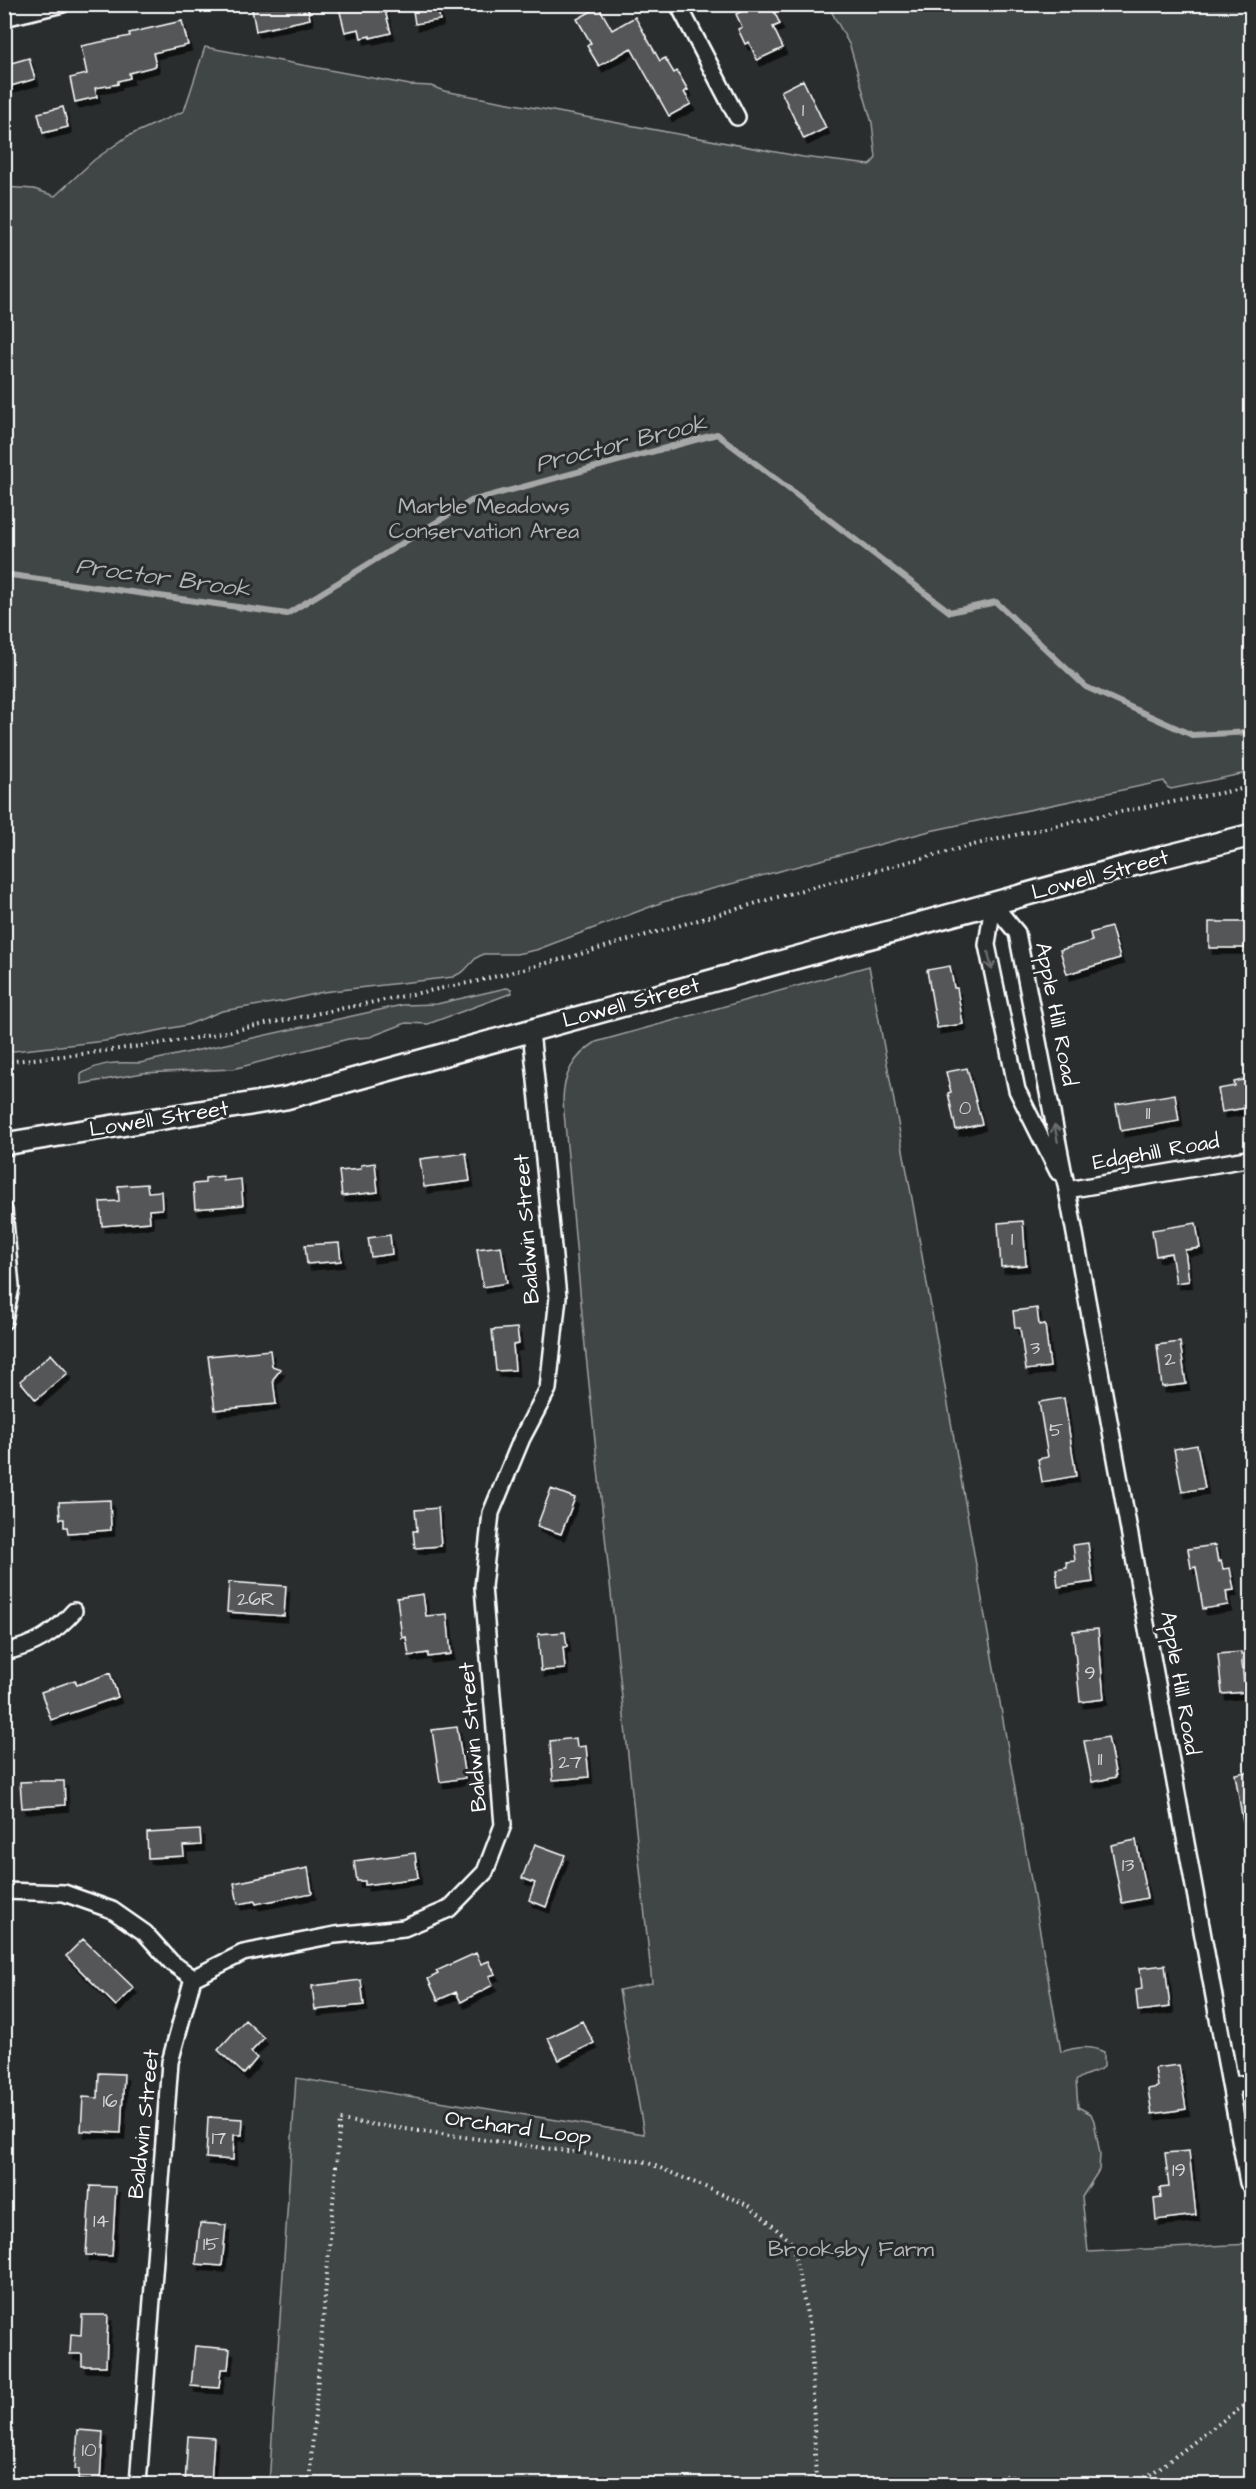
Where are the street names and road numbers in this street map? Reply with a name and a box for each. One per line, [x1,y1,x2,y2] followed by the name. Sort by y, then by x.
[1028,842,1172,908] street label: Lowell Street
[1027,940,1085,1088] street label: Apple Hill Road
[559,970,703,1036] street label: Lowell Street
[87,1093,231,1145] street label: Lowell Street
[1090,1126,1222,1179] street label: Edgehill Road
[506,1153,548,1305] street label: Baldwin Street
[1152,1609,1208,1757] street label: Apple Hill Road
[451,1661,495,1813] street label: Baldwin Street
[121,2048,167,2200] street label: Baldwin Street
[443,2102,593,2154] street label: Orchard Loop

